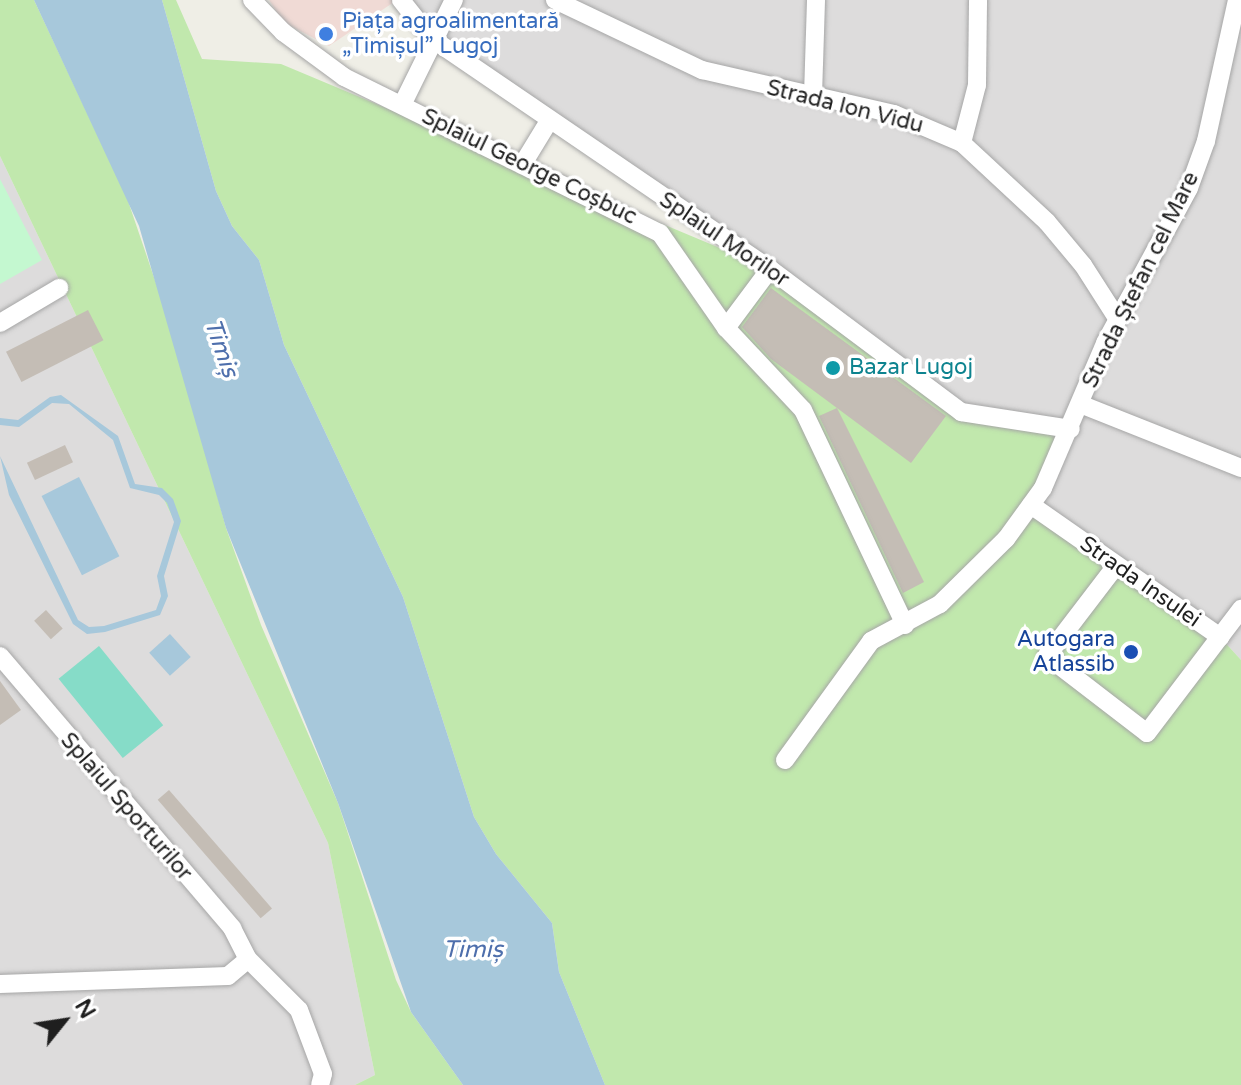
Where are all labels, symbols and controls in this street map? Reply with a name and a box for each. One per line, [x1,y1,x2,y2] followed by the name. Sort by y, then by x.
[342,8,559,60] place label: Piața agroalimentară „Timișul” Lugoj
[317,25,335,43] marker: Piața agroalimentară „Timișul” Lugoj
[764,75,926,139] street label: Strada Ion Vidu
[417,103,641,231] street label: Splaiul George Coșbuc
[1077,168,1205,392] street label: Strada Ștefan cel Mare
[654,187,794,293] street label: Splaiul Morilor
[198,315,244,381] water label: Timiș
[849,355,973,381] place label: Bazar Lugoj
[824,359,842,377] marker: Bazar Lugoj
[1075,531,1205,633] street label: Strada Insulei
[1017,626,1115,678] place label: Autogara Atlassib
[1122,643,1140,661] marker: Autogara Atlassib
[55,728,197,886] street label: Splaiul Sporturilor
[443,936,503,964] water label: Timiș
[24,981,104,1061] north arrow
[69,995,100,1023] text: N

